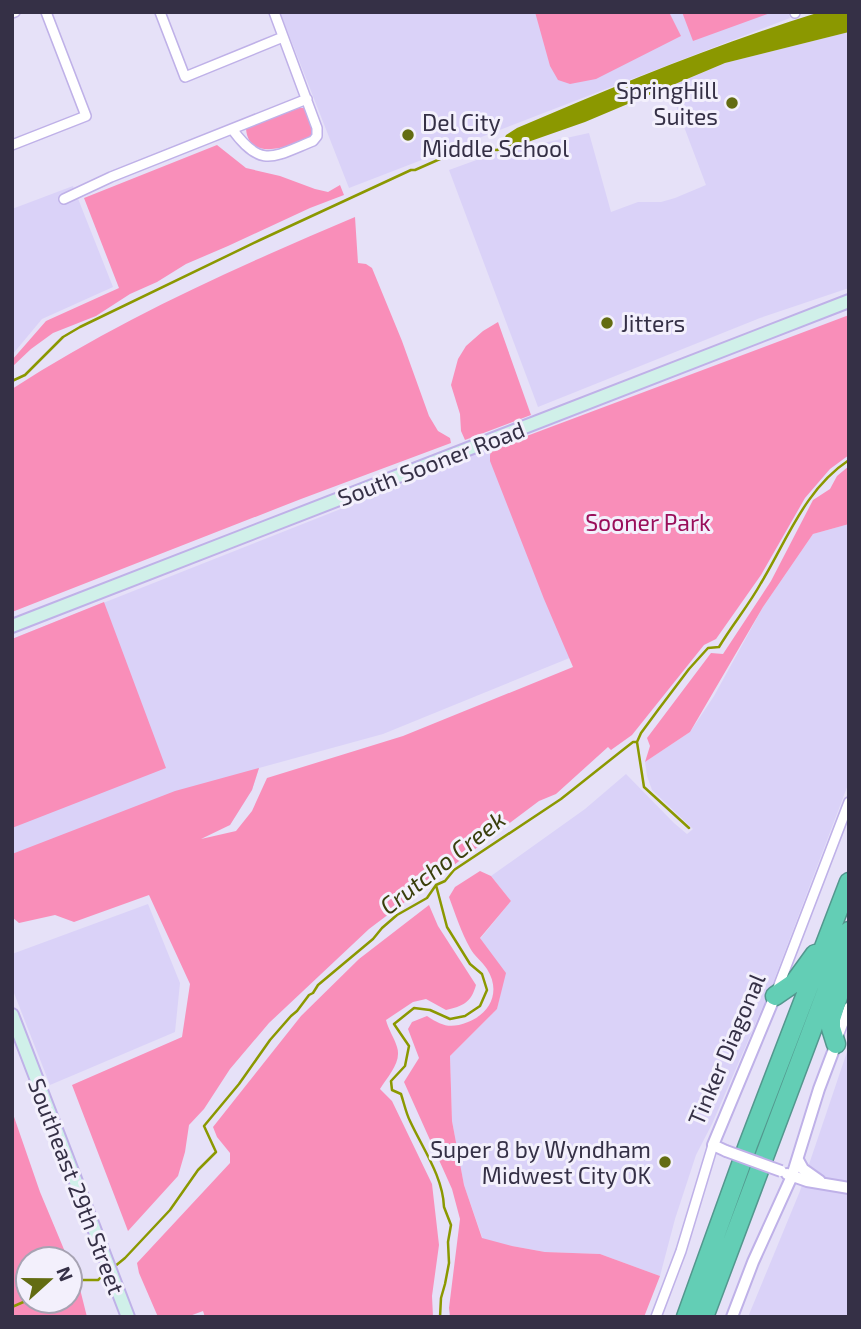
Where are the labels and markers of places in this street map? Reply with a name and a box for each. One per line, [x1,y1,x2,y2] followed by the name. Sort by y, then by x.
[616,76,718,130] place label: SpringHill Suites
[724,95,740,111] marker: SpringHill Suites
[422,108,569,162] place label: Del City Middle School
[400,127,416,143] marker: Del City Middle School
[621,309,685,337] place label: Jitters
[599,315,615,331] marker: Jitters
[430,1135,651,1189] place label: Super 8 by Wyndham Midwest City OK
[657,1154,673,1170] marker: Super 8 by Wyndham Midwest City OK

